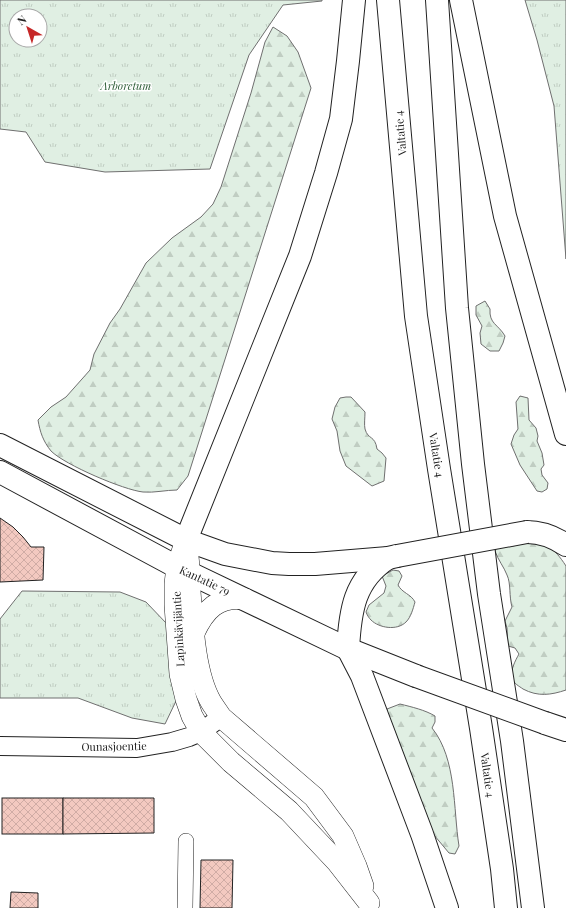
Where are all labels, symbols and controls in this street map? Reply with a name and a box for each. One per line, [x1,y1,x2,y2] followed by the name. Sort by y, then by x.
[8,8,48,48] north arrow
[14,11,29,28] text: N
[100,78,151,93] park label: Arboretum
[391,109,410,157] street label: Valtatie 4
[426,431,448,479] street label: Valtatie 4
[177,562,233,598] street label: Kantatie 79
[169,590,187,667] street label: Lapinkävijäntie
[81,738,147,754] street label: Ounasjoentie
[477,751,499,799] street label: Valtatie 4

